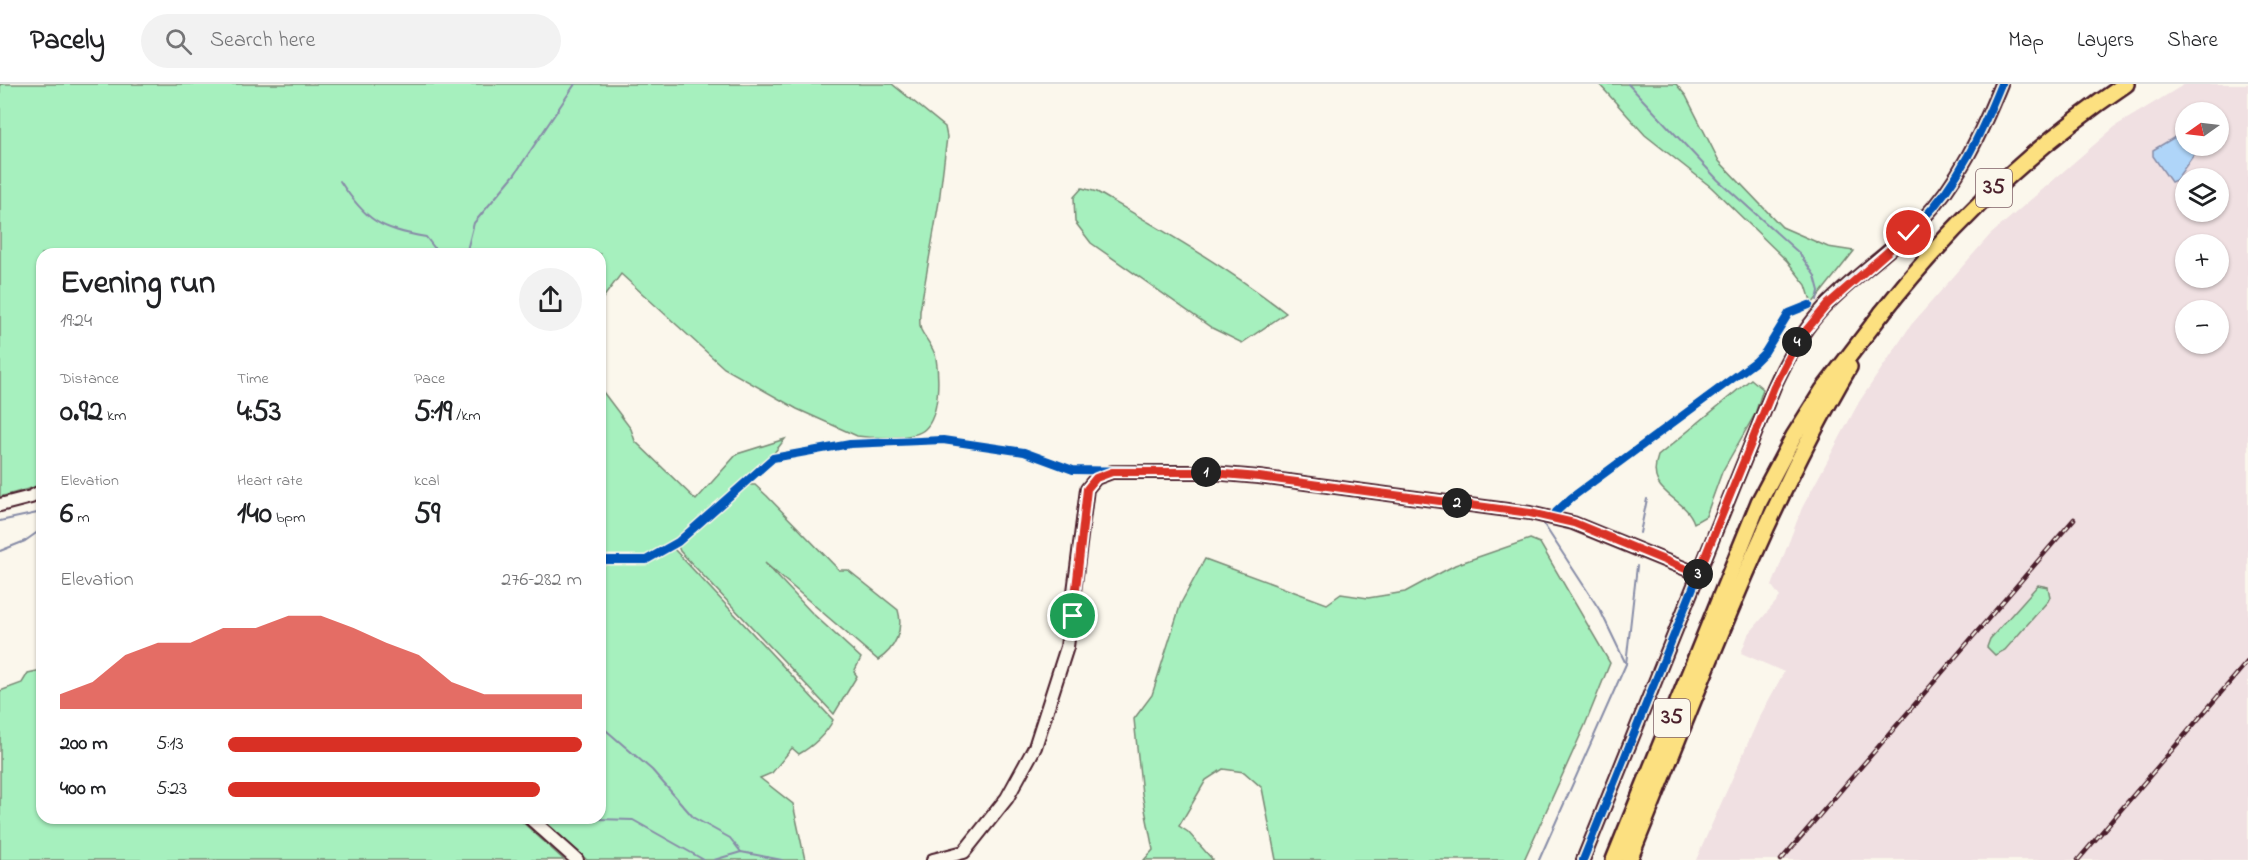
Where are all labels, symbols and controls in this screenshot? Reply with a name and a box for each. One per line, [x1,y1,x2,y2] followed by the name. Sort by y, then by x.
[141,14,561,68] search box
[30,21,105,62] text: Pacely
[162,25,195,58] icon: search
[210,25,315,57] text: Search here
[2008,26,2044,56] text: Map
[2077,26,2134,56] text: Layers
[2167,26,2218,56] text: Share
[2175,102,2229,156] north arrow
[2175,102,2229,354] map controls
[2175,168,2229,222] button: layers
[1976,169,2012,207] road number: 35
[1883,207,1934,258] pin
[1892,216,1925,249] icon: check
[2175,234,2229,288] button: +
[60,260,215,308] text: Evening run
[519,268,582,331] button: share
[2175,300,2229,354] button: −
[60,307,92,336] text: 19:24
[1782,327,1812,357] pin: 4
[1794,330,1800,354] text: 4
[60,367,119,391] text: Distance
[237,367,269,391] text: Time
[414,367,445,391] text: Pace
[60,391,103,435] text: 0.92
[237,391,281,435] text: 4:53
[414,391,452,435] text: 5:19
[103,404,126,428] text: km
[452,404,481,428] text: /km
[1191,457,1221,487] pin: 1
[1203,460,1209,484] text: 1
[60,469,119,493] text: Elevation
[237,469,303,493] text: Heart rate
[414,469,439,493] text: kcal
[1442,488,1472,518] pin: 2
[1453,491,1461,515] text: 2
[60,493,73,537] text: 6
[237,493,272,537] text: 140
[414,493,440,537] text: 59
[73,506,90,530] text: m
[272,506,305,530] text: bpm
[1683,559,1713,589] pin: 3
[1695,562,1701,586] text: 3
[60,566,134,595] text: Elevation
[501,566,582,595] text: 276–282 m
[1047,590,1098,641] pin
[1056,599,1089,632] icon: arrive
[1654,699,1690,737] road number: 35
[60,730,108,759] text: 200 m
[156,730,184,759] text: 5:13
[60,775,106,804] text: 400 m
[156,775,187,804] text: 5:23

